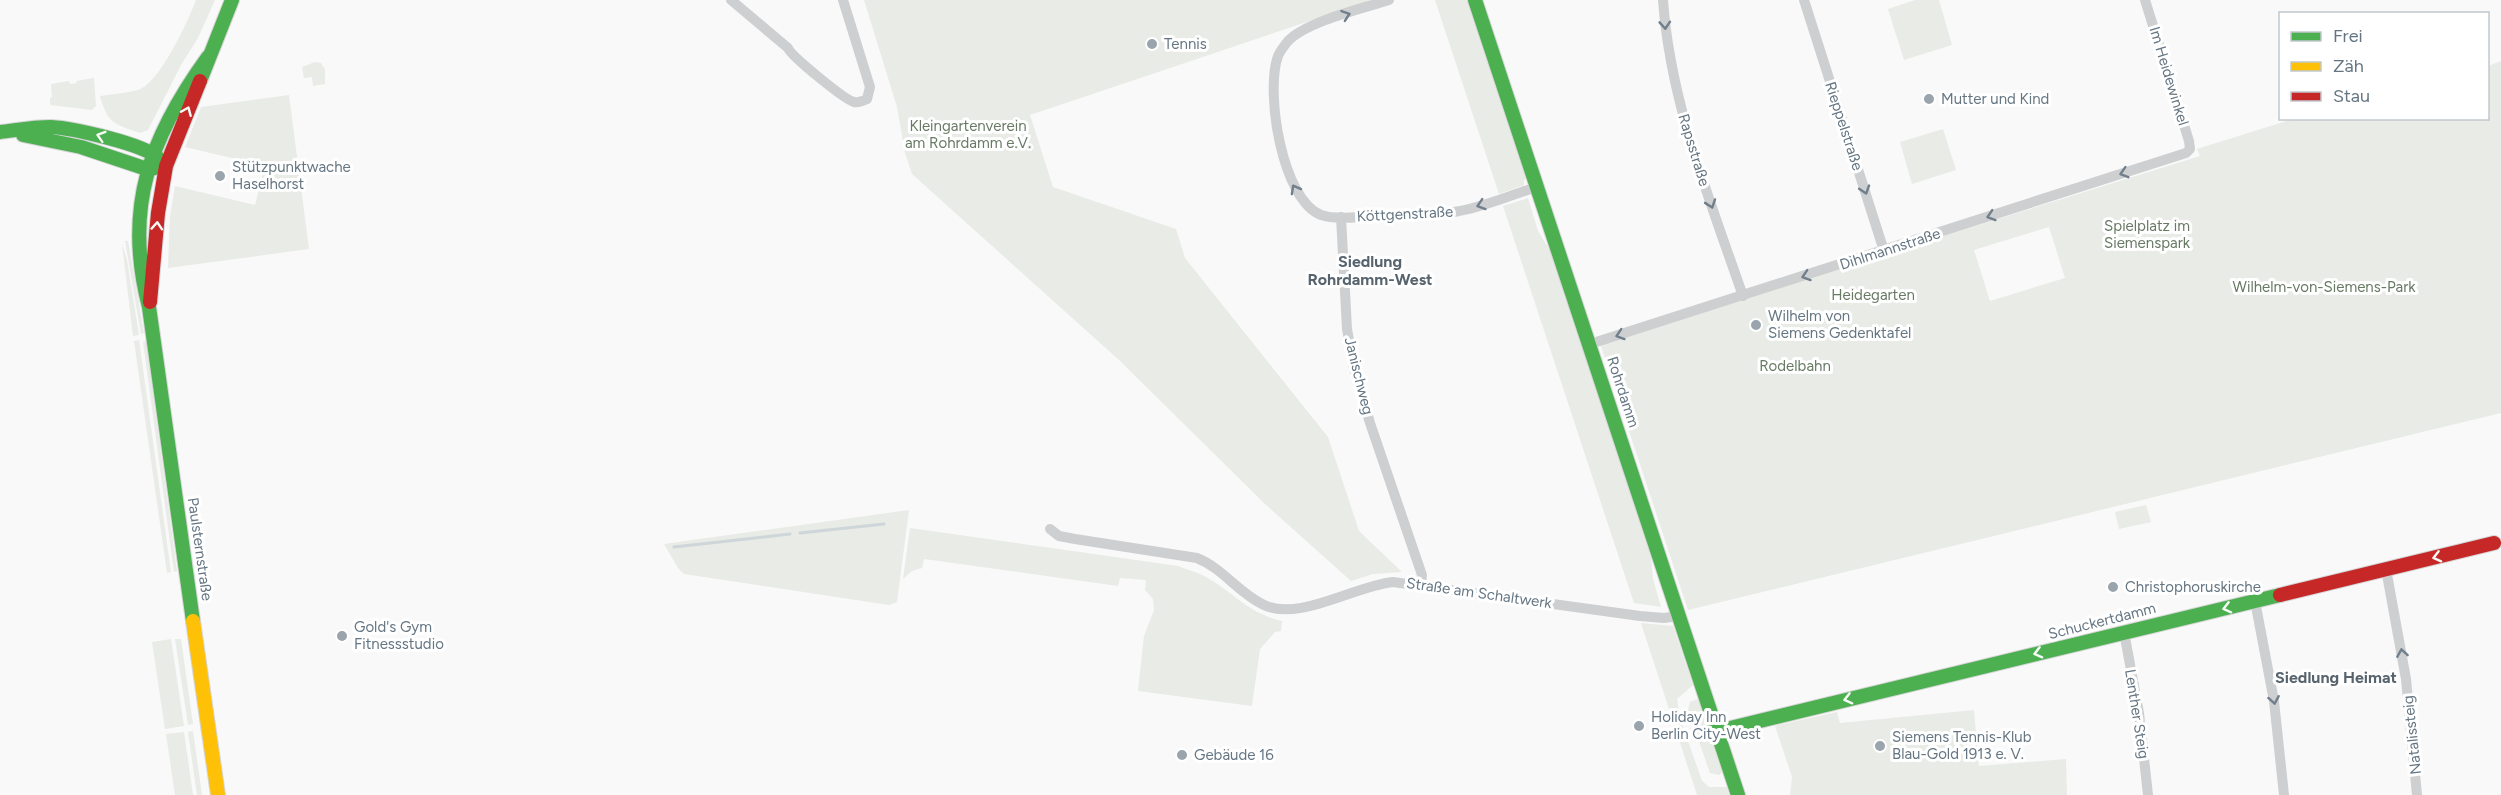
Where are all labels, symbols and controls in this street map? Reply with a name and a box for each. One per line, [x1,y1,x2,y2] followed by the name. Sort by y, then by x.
[1340,9,1351,22] one-way arrow
[2279,12,2489,120] legend
[1658,21,1671,30] one-way arrow
[2145,24,2193,128] street label: Im Heidewinkel
[2333,25,2363,47] text: Frei
[1164,35,1207,53] place label: Tennis
[1145,37,1159,51] marker: Tennis
[2333,55,2364,77] text: Zäh
[1821,79,1867,173] street label: Rieppelstraße
[2333,85,2370,107] text: Stau
[1941,90,2049,108] place label: Mutter und Kind
[1922,92,1936,106] marker: Mutter und Kind
[180,107,192,118] one-way arrow
[1674,112,1714,188] street label: Rapsstraße
[905,117,1031,152] park label: Kleingartenverein am Rohrdamm e.V.
[96,131,107,143] one-way arrow
[232,158,351,193] place label: Stützpunktwache Haselhorst
[2119,166,2130,178] one-way arrow
[213,169,227,183] marker: Stützpunktwache Haselhorst
[1857,184,1870,195] one-way arrow
[1291,185,1302,195] one-way arrow
[1476,198,1487,210] one-way arrow
[1704,198,1717,209] one-way arrow
[1356,202,1454,226] street label: Köttgenstraße
[1986,208,1997,221] one-way arrow
[2104,217,2191,252] park label: Spielplatz im Siemenspark
[151,222,164,231] one-way arrow
[1837,224,1943,274] street label: Dihlmannstraße
[1307,252,1433,289] district label: Siedlung Rohrdamm-West
[1801,269,1812,281] one-way arrow
[2233,278,2416,296] park label: Wilhelm-von-Siemens-Park
[1831,286,1915,304] park label: Heidegarten
[1768,307,1911,342] place label: Wilhelm von Siemens Gedenktafel
[1749,318,1763,332] marker: Wilhelm von Siemens Gedenktafel
[1615,328,1626,340] one-way arrow
[1341,335,1377,417] street label: Janischweg
[1603,354,1643,430] street label: Rohrdamm
[1759,357,1831,375] park label: Rodelbahn
[184,496,216,602] street label: Paulsternstraße
[2432,549,2442,562] one-way arrow
[1405,574,1554,612] street label: Straße am Schaltwerk
[2125,578,2261,596] place label: Christophoruskirche
[2106,580,2120,594] marker: Christophoruskirche
[2046,599,2158,643] street label: Schuckertdamm
[2222,600,2232,613] one-way arrow
[354,618,444,653] place label: Gold's Gym Fitnessstudio
[335,629,349,643] marker: Gold's Gym Fitnessstudio
[2033,646,2043,659] one-way arrow
[2396,649,2408,658] one-way arrow
[2121,668,2153,760] street label: Lenther Steig
[2275,668,2397,687] district label: Siedlung Heimat
[1843,692,1853,705] one-way arrow
[2267,694,2280,704] one-way arrow
[2399,695,2425,775] street label: Natalissteig
[1651,708,1761,743] place label: Holiday Inn Berlin City-West
[1632,719,1646,733] marker: Holiday Inn Berlin City-West
[1892,728,2032,763] place label: Siemens Tennis-Klub Blau-Gold 1913 e. V.
[1873,739,1887,753] marker: Siemens Tennis-Klub Blau-Gold 1913 e. V.
[1194,746,1274,764] place label: Gebäude 16
[1175,748,1189,762] marker: Gebäude 16

